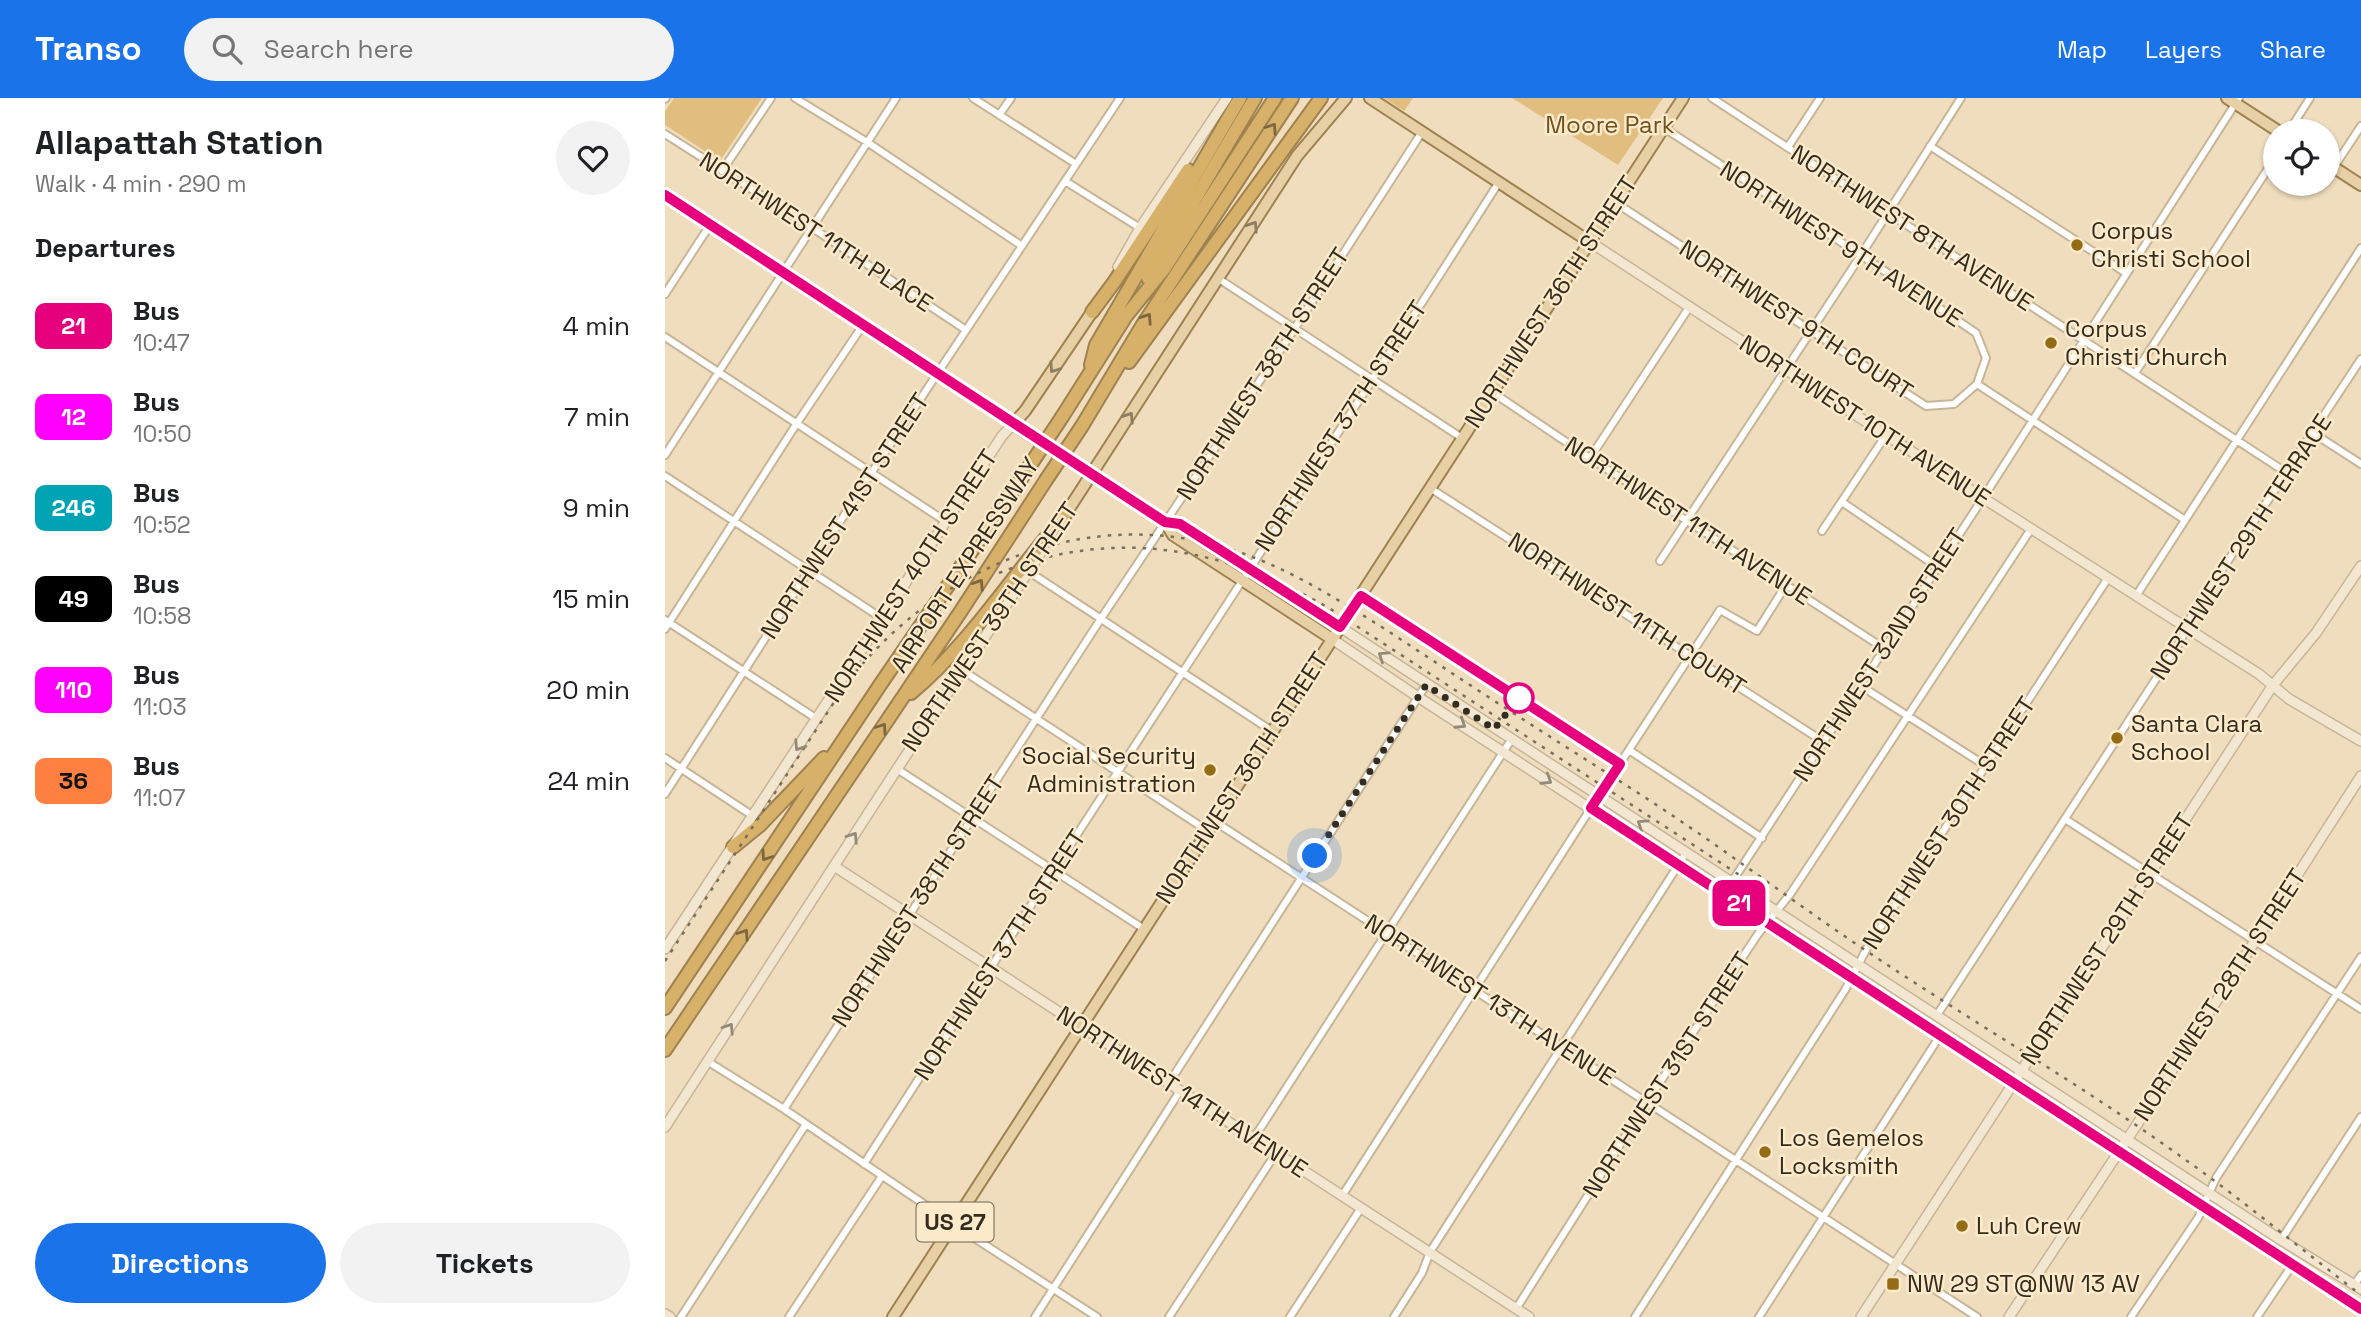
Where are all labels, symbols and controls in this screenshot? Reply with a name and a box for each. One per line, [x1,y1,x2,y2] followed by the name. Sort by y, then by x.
[184,18,674,81] search box
[35,28,142,70] text: Transo
[208,30,246,68] icon: search
[264,32,414,66] text: Search here
[2057,34,2107,65] text: Map
[2145,34,2222,65] text: Layers
[2260,34,2326,65] text: Share
[1545,109,1675,140] park label: Moore Park
[2263,119,2340,196] map controls
[2263,119,2340,196] button: locate
[556,121,630,195] button: heart
[35,122,324,164] text: Allapattah Station
[1264,123,1276,136] one-way arrow
[1785,137,2039,318] street label: NORTHWEST 8TH AVENUE
[694,144,939,319] street label: NORTHWEST 11TH PLACE
[1714,154,1968,334] street label: NORTHWEST 9TH AVENUE
[35,169,247,199] text: Walk · 4 min · 290 m
[1457,170,1644,434] street label: NORTHWEST 36TH STREET
[2091,215,2251,274] place label: Corpus Christi School
[1244,221,1257,234] one-way arrow
[35,231,176,265] text: Departures
[1674,232,1919,407] street label: NORTHWEST 9TH COURT
[2069,237,2085,253] marker: Corpus Christi School
[1169,242,1356,506] street label: NORTHWEST 38TH STREET
[133,294,180,328] text: Bus
[1248,294,1433,557] street label: NORTHWEST 37TH STREET
[562,309,630,343] text: 4 min
[61,310,86,341] text: 21
[1139,313,1151,326] one-way arrow
[2065,313,2228,372] place label: Corpus Christi Church
[133,328,190,358] text: 10:47
[1734,328,1997,514] street label: NORTHWEST 10TH AVENUE
[2043,335,2059,351] marker: Corpus Christi Church
[1049,361,1062,374] one-way arrow
[133,385,180,419] text: Bus
[753,387,936,645] street label: NORTHWEST 41ST STREET
[564,400,630,434] text: 7 min
[61,401,86,432] text: 12
[2143,408,2338,686] street label: NORTHWEST 29TH TERRACE
[1121,412,1133,425] one-way arrow
[133,419,192,449] text: 10:50
[1559,429,1818,612] street label: NORTHWEST 11TH AVENUE
[817,443,1004,708] street label: NORTHWEST 40TH STREET
[883,451,1046,678] street label: AIRPORT EXPRESSWAY
[133,476,180,510] text: Bus
[563,491,630,525] text: 9 min
[52,492,95,523] text: 246
[894,496,1085,757] street label: NORTHWEST 39TH STREET
[133,510,191,540] text: 10:52
[1786,522,1973,787] street label: NORTHWEST 32ND STREET
[1502,525,1752,702] street label: NORTHWEST 11TH COURT
[133,567,180,601] text: Bus
[971,579,983,592] one-way arrow
[552,582,630,616] text: 15 min
[58,583,89,614] text: 49
[133,601,191,631] text: 10:58
[1148,646,1335,910] street label: NORTHWEST 36TH STREET
[1378,651,1391,664] one-way arrow
[133,658,180,692] text: Bus
[546,673,630,707] text: 20 min
[55,674,92,705] text: 110
[1504,683,1534,713] unlabelled marker
[1855,691,2042,955] street label: NORTHWEST 30TH STREET
[133,692,187,722] text: 11:03
[2131,708,2263,767] place label: Santa Clara School
[1453,716,1466,729] one-way arrow
[874,723,887,736] one-way arrow
[2109,730,2125,746] marker: Santa Clara School
[795,738,808,751] one-way arrow
[1022,740,1196,799] place label: Social Security Administration
[133,749,180,783] text: Bus
[1202,762,1218,778] marker: Social Security Administration
[547,764,630,798] text: 24 min
[59,765,88,796] text: 36
[824,769,1011,1033] street label: NORTHWEST 38TH STREET
[1539,771,1552,784] one-way arrow
[133,783,185,813] text: 11:07
[2013,807,2200,1071] street label: NORTHWEST 29TH STREET
[1637,819,1650,832] one-way arrow
[907,823,1092,1086] street label: NORTHWEST 37TH STREET
[844,832,857,845] one-way arrow
[1297,838,1332,873] your location
[762,848,774,861] one-way arrow
[2126,863,2313,1127] street label: NORTHWEST 28TH STREET
[1707,880,1771,926] line badge: 21
[1726,887,1752,918] text: 21
[1359,907,1622,1092] street label: NORTHWEST 13TH AVENUE
[735,929,748,942] one-way arrow
[1575,946,1758,1204] street label: NORTHWEST 31ST STREET
[1051,999,1314,1184] street label: NORTHWEST 14TH AVENUE
[721,1023,734,1036] one-way arrow
[1779,1122,1924,1181] place label: Los Gemelos Locksmith
[1757,1144,1773,1160] marker: Los Gemelos Locksmith
[917,1203,993,1242] road number: US 27
[1976,1210,2082,1241] place label: Luh Crew
[1954,1218,1970,1234] marker: Luh Crew
[35,1223,326,1303] button: Directions
[340,1223,630,1303] button: Tickets
[1907,1268,2140,1299] place label: NW 29 ST@NW 13 AV
[1885,1276,1901,1292] marker: NW 29 ST@NW 13 AV

